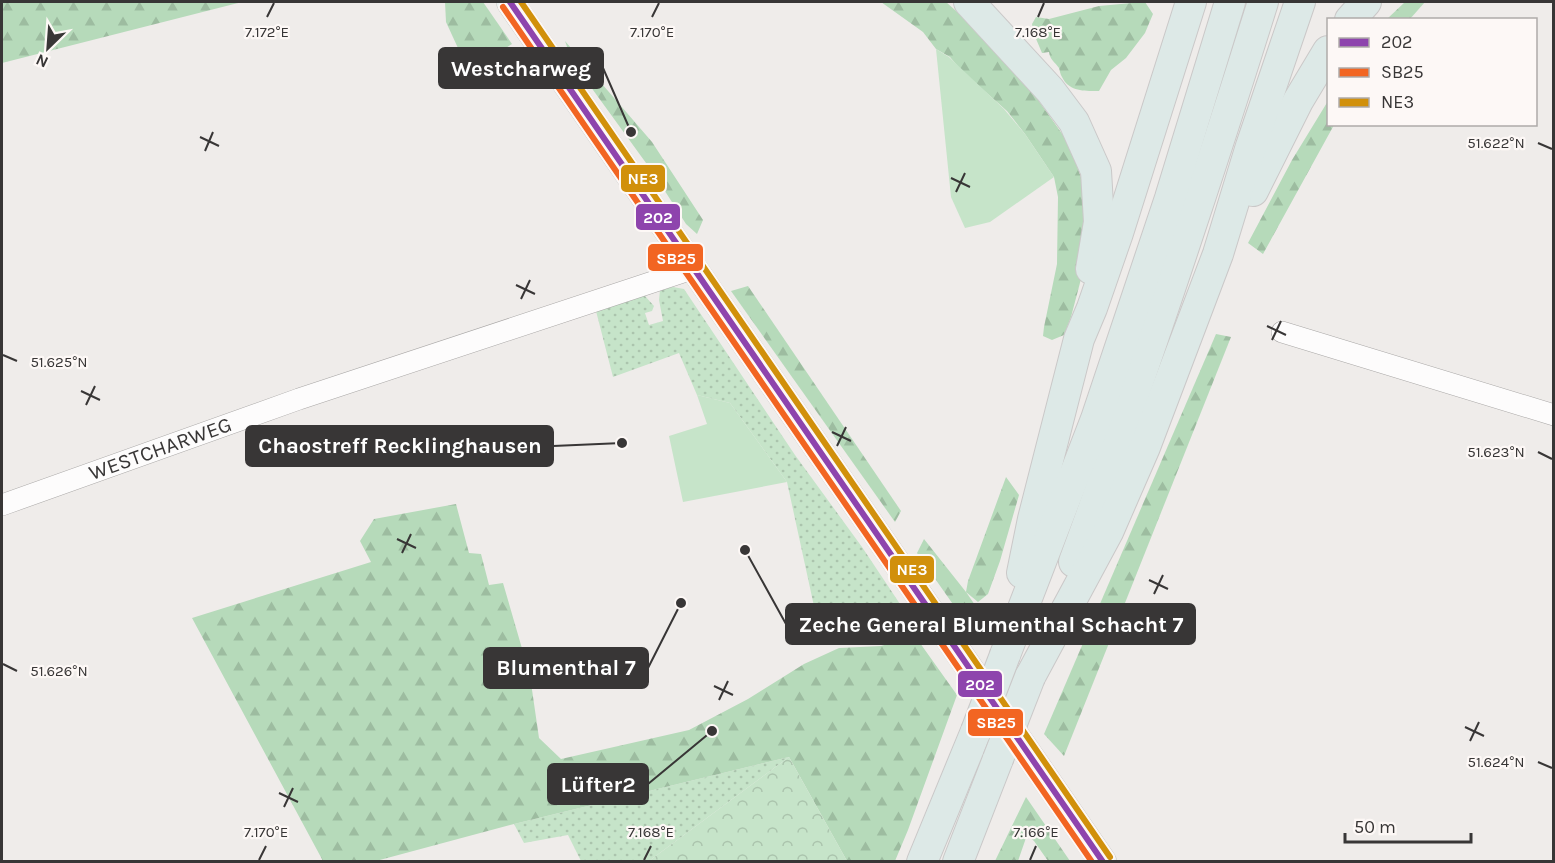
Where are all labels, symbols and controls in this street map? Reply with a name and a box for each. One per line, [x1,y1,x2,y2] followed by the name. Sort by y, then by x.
[18,18,78,78] north arrow
[1327,18,1537,126] legend
[245,23,289,41] text: 7.172°E
[630,23,674,41] text: 7.170°E
[1015,23,1061,41] text: 7.168°E
[1381,31,1413,53] text: 202
[439,48,603,88] callout: Westcharweg
[33,50,51,72] text: N
[451,56,591,82] text: Westcharweg
[1381,61,1424,83] text: SB25
[1381,91,1414,113] text: NE3
[1467,134,1525,152] text: 51.622°N
[620,164,666,193] line badge: NE3
[628,169,658,188] text: NE3
[635,203,681,231] line badge: 202
[643,208,673,227] text: 202
[647,243,704,272] line badge: SB25
[656,249,696,268] text: SB25
[30,353,88,371] text: 51.625°N
[86,412,235,485] street label: WESTCHARWEG
[246,426,553,466] callout: Chaostreff Recklinghausen
[258,433,542,459] text: Chaostreff Recklinghausen
[1467,443,1525,461] text: 51.623°N
[889,555,935,584] line badge: NE3
[897,560,927,579] text: NE3
[786,604,1195,644] callout: Zeche General Blumenthal Schacht 7
[798,612,1184,638] text: Zeche General Blumenthal Schacht 7
[484,648,648,688] callout: Blumenthal 7
[496,655,636,681] text: Blumenthal 7
[30,662,88,680] text: 51.626°N
[957,670,1003,698] line badge: 202
[965,675,995,694] text: 202
[967,708,1024,737] line badge: SB25
[976,713,1016,732] text: SB25
[1467,753,1525,771] text: 51.624°N
[548,764,648,804] callout: Lüfter2
[560,772,636,798] text: Lüfter2
[1345,806,1471,844] scale bar
[1354,816,1396,838] text: 50 m
[244,823,288,841] text: 7.170°E
[628,823,674,841] text: 7.168°E
[1013,823,1059,841] text: 7.166°E

